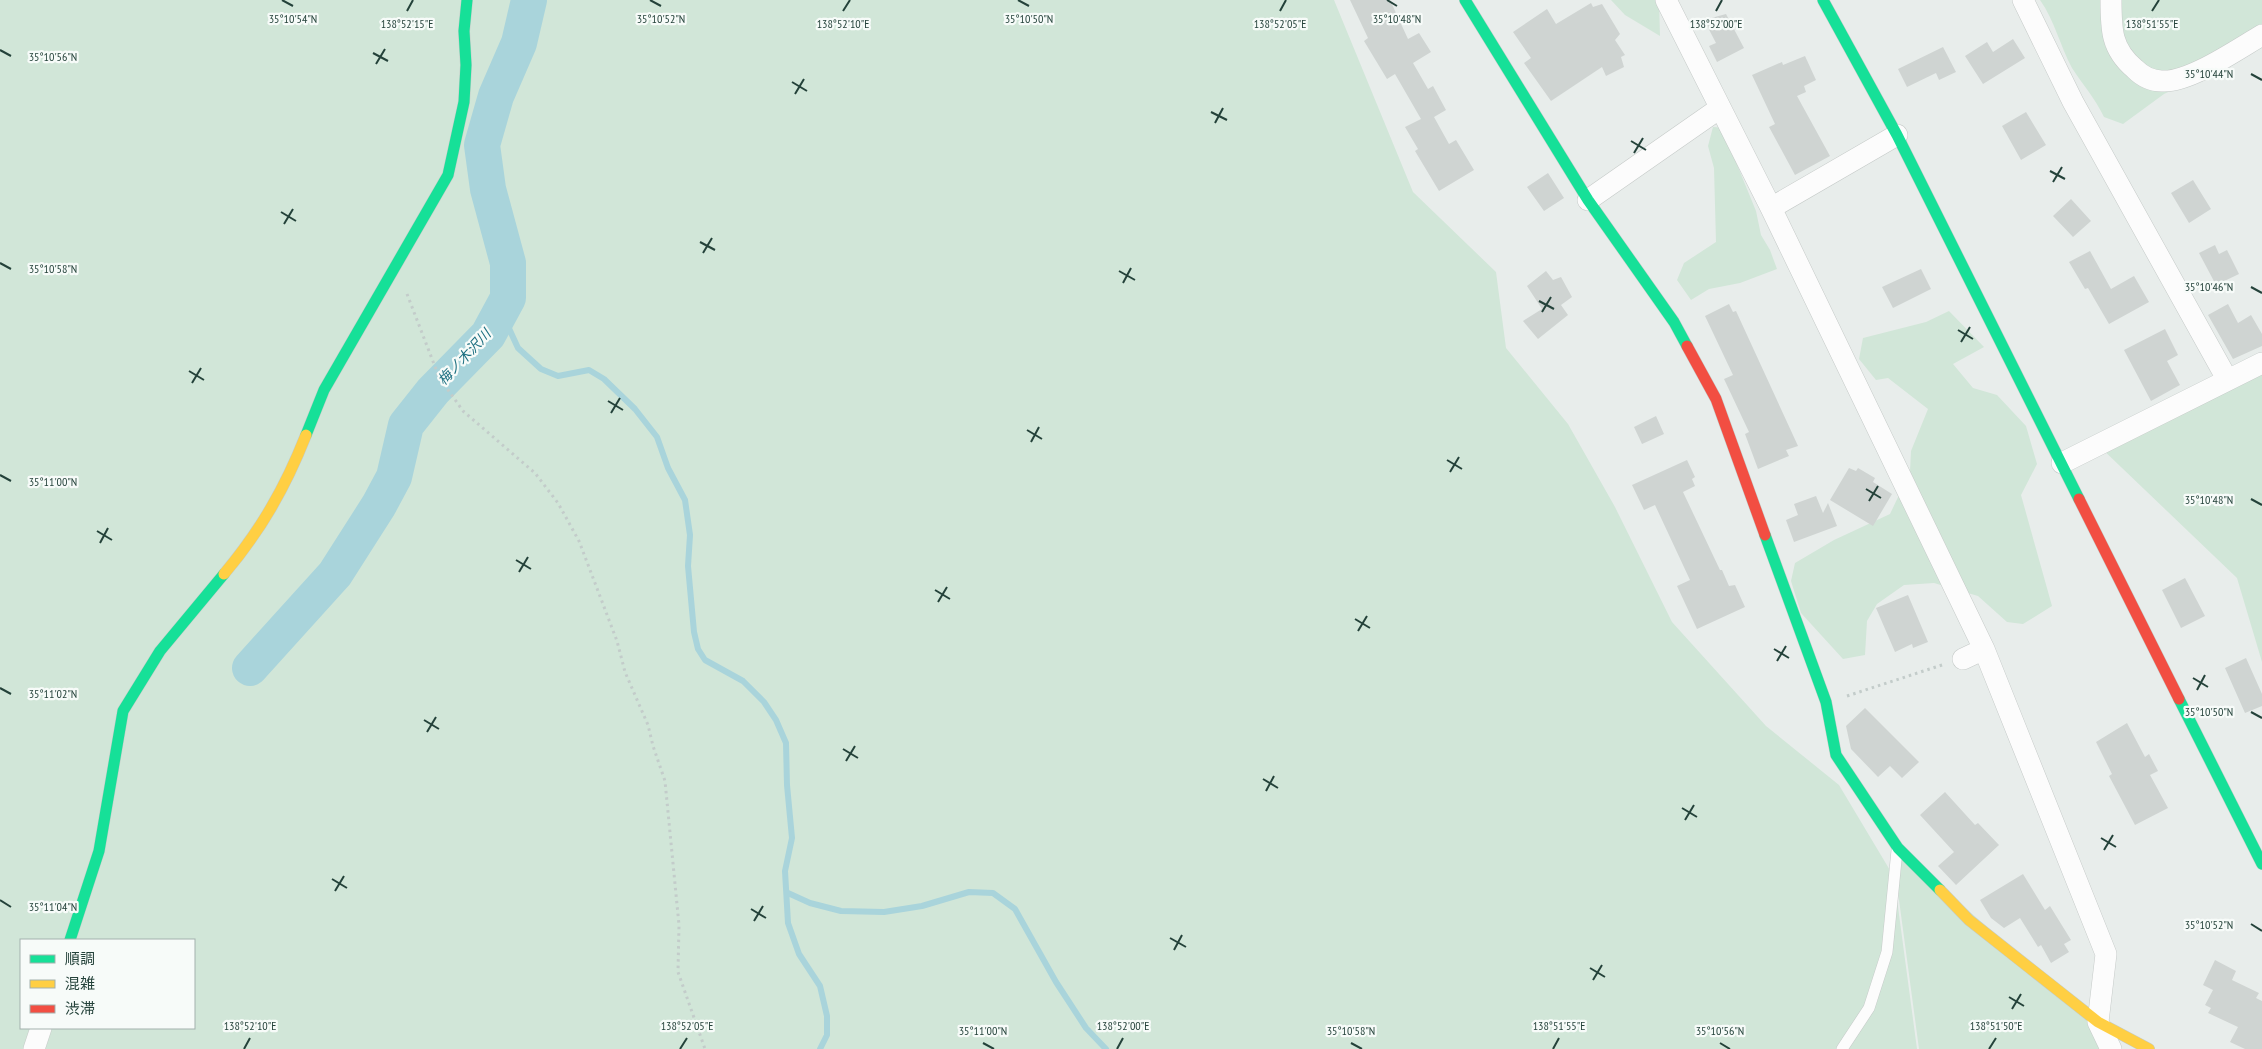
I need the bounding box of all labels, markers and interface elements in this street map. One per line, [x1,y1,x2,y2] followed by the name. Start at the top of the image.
[269,11,317,26] text: 35°10'54"N
[637,11,685,26] text: 35°10'52"N
[1005,11,1053,26] text: 35°10'50"N
[1373,11,1421,26] text: 35°10'48"N
[381,16,433,31] text: 138°52'15"E
[817,16,869,31] text: 138°52'10"E
[1254,16,1306,31] text: 138°52'05"E
[1690,16,1742,31] text: 138°52'00"E
[2126,16,2178,31] text: 138°51'55"E
[29,49,77,64] text: 35°10'56"N
[2185,66,2233,81] text: 35°10'44"N
[29,261,77,276] text: 35°10'58"N
[2185,279,2233,294] text: 35°10'46"N
[434,324,496,389] water label: 梅ノ木沢川
[29,474,77,489] text: 35°11'00"N
[2185,492,2233,507] text: 35°10'48"N
[29,686,77,701] text: 35°11'02"N
[2185,704,2233,719] text: 35°10'50"N
[29,899,77,914] text: 35°11'04"N
[2185,917,2233,932] text: 35°10'52"N
[20,939,195,1029] legend
[65,949,95,968] text: 順調
[65,974,95,993] text: 混雑
[65,999,95,1018] text: 渋滞
[224,1018,276,1033] text: 138°52'10"E
[661,1018,713,1033] text: 138°52'05"E
[1097,1018,1149,1033] text: 138°52'00"E
[1533,1018,1585,1033] text: 138°51'55"E
[1970,1018,2022,1033] text: 138°51'50"E
[959,1023,1007,1038] text: 35°11'00"N
[1327,1023,1375,1038] text: 35°10'58"N
[1696,1023,1744,1038] text: 35°10'56"N

